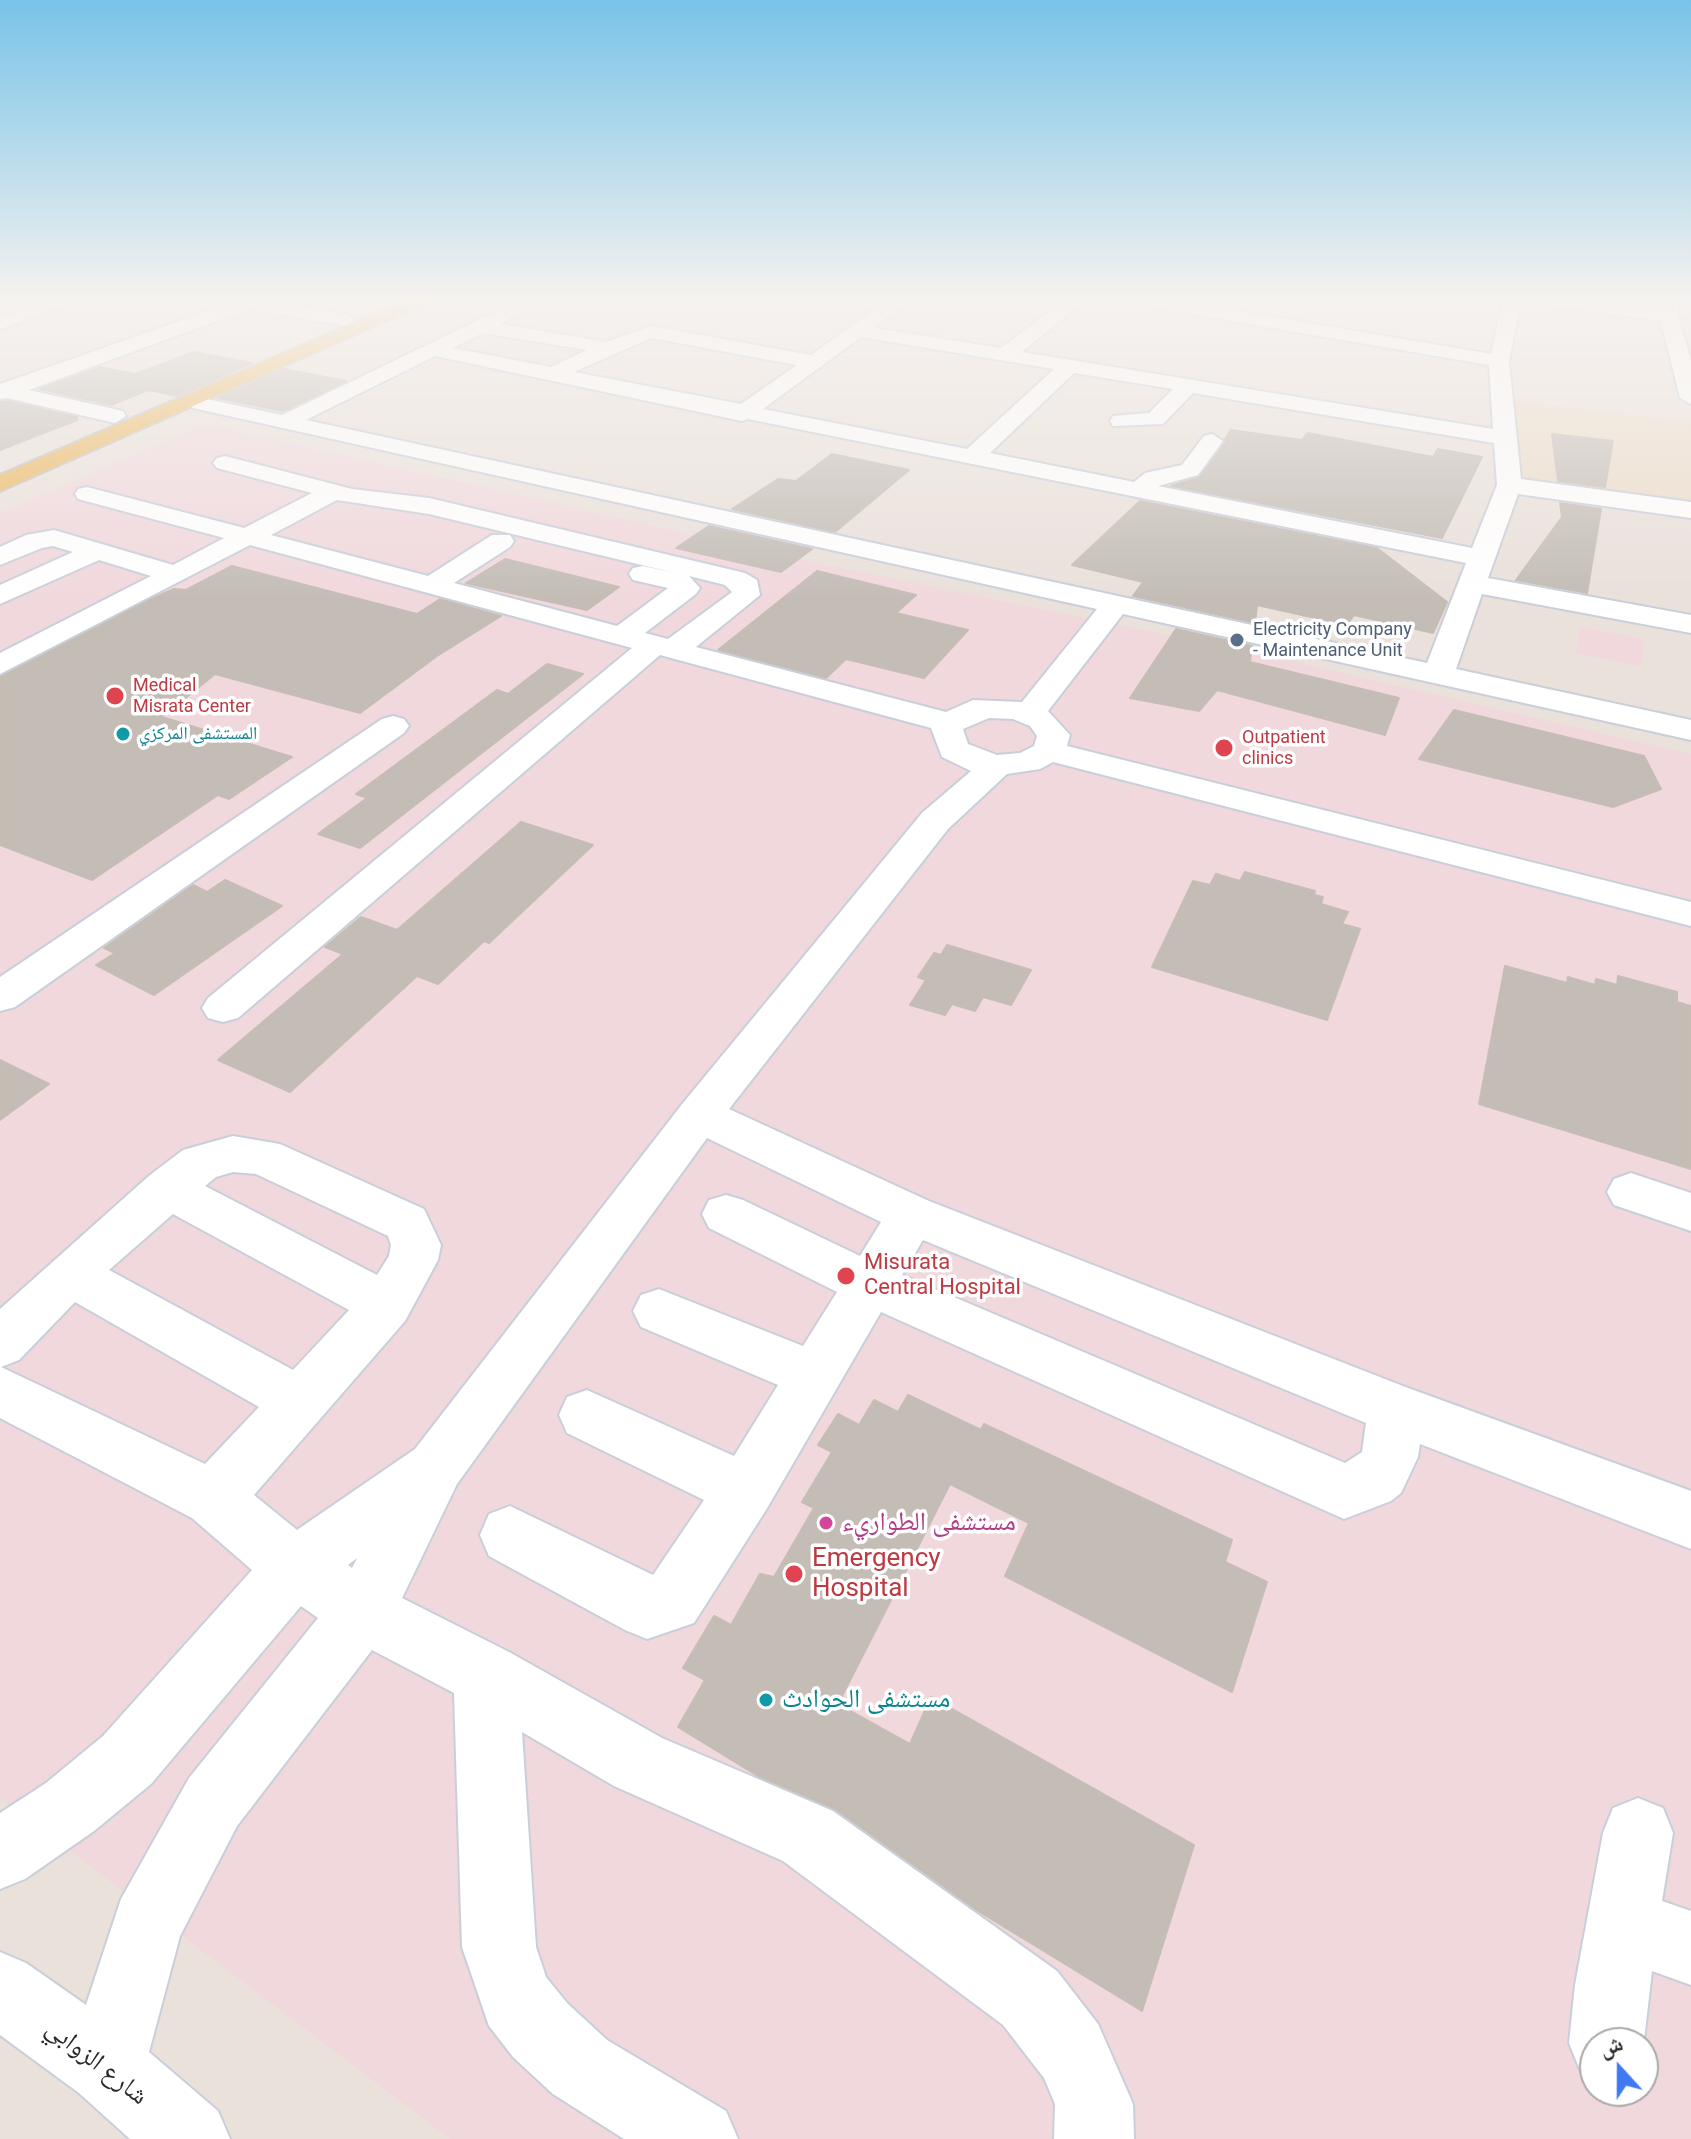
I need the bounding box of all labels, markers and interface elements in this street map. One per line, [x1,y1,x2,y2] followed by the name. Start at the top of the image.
[1253,619,1412,662] place label: Electricity Company - Maintenance Unit
[1228,631,1246,649] marker: Electricity Company - Maintenance Unit
[133,675,251,718] place label: Medical Misrata Center
[104,685,126,707] marker: Medical Misrata Center
[139,723,257,745] place label: المستشفى المركزي
[114,725,132,743] marker: المستشفى المركزي
[1242,727,1326,770] place label: Outpatient clinics
[1213,737,1235,759] marker: Outpatient clinics
[864,1250,1021,1302] place label: Misurata Central Hospital
[835,1265,857,1287] marker: Misurata Central Hospital
[842,1507,1016,1539] place label: مستشفى الطواريء
[817,1514,835,1532] marker: مستشفى الطواريء
[812,1543,941,1604] place label: Emergency Hospital
[783,1563,805,1585] marker: Emergency Hospital
[782,1684,950,1716] place label: مستشفى الحوادث
[757,1691,775,1709] marker: مستشفى الحوادث
[39,2013,153,2113] street label: شارع الزوابي
[1579,2027,1659,2107] north arrow
[1596,2030,1626,2062] text: ش

